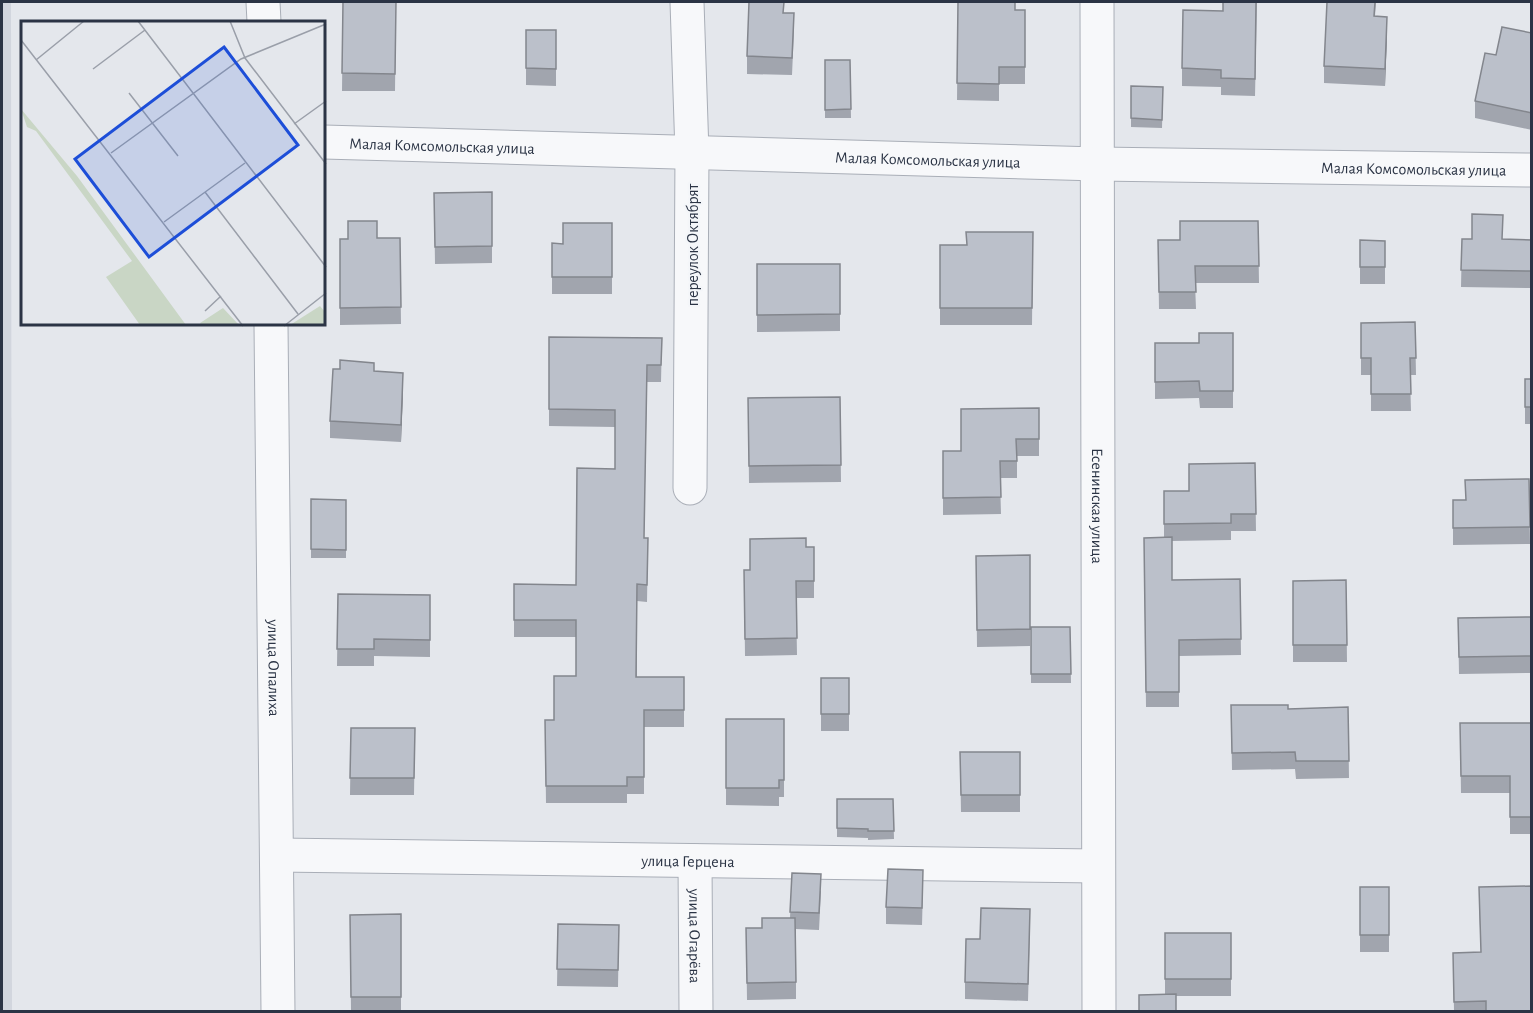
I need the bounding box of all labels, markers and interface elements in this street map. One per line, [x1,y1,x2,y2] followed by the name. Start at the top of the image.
[21,21,326,326] inset map
[349,136,535,157] street label: Малая Комсомольская улица
[835,150,1021,171] street label: Малая Комсомольская улица
[1321,160,1507,179] street label: Малая Комсомольская улица
[685,184,702,306] street label: переулок Октябрят
[1088,448,1105,564] street label: Есенинская улица
[264,618,282,717] street label: улица Опалиха
[640,853,735,870] street label: улица Герцена
[685,888,703,983] street label: улица Огарёва

